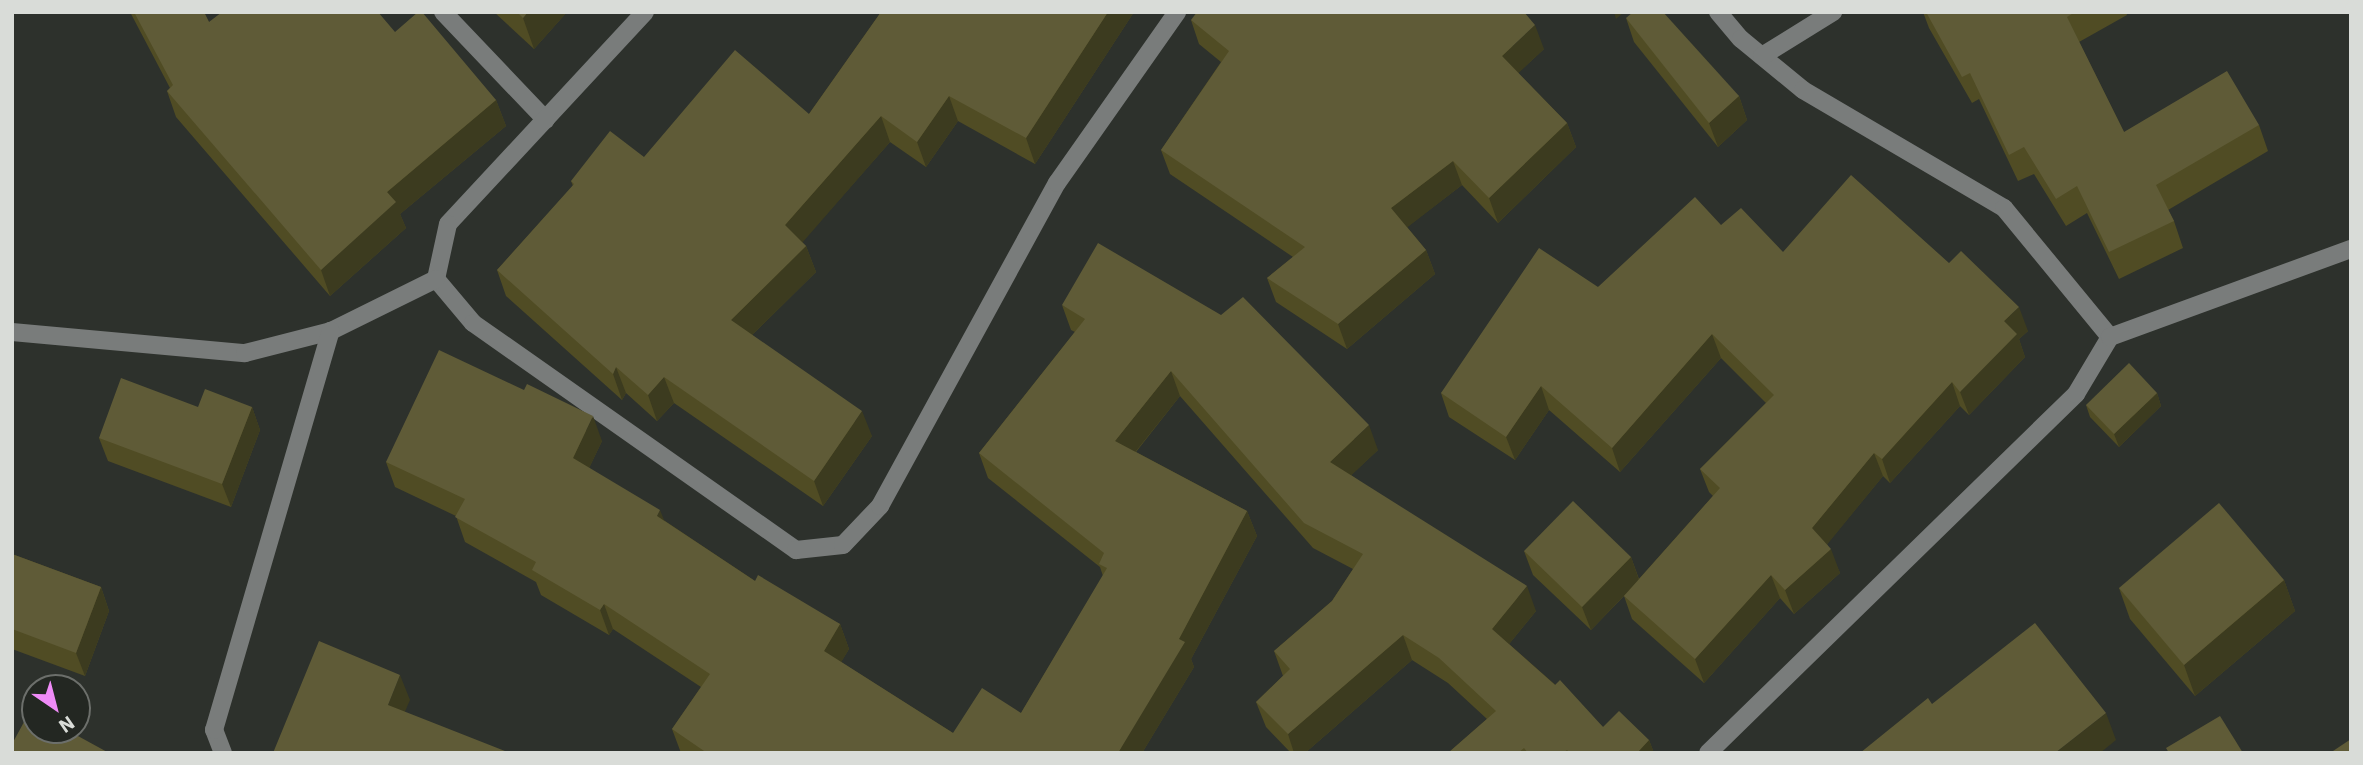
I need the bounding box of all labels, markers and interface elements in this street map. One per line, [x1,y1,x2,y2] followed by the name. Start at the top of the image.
[21,674,91,744] north arrow
[54,711,79,738] text: N

